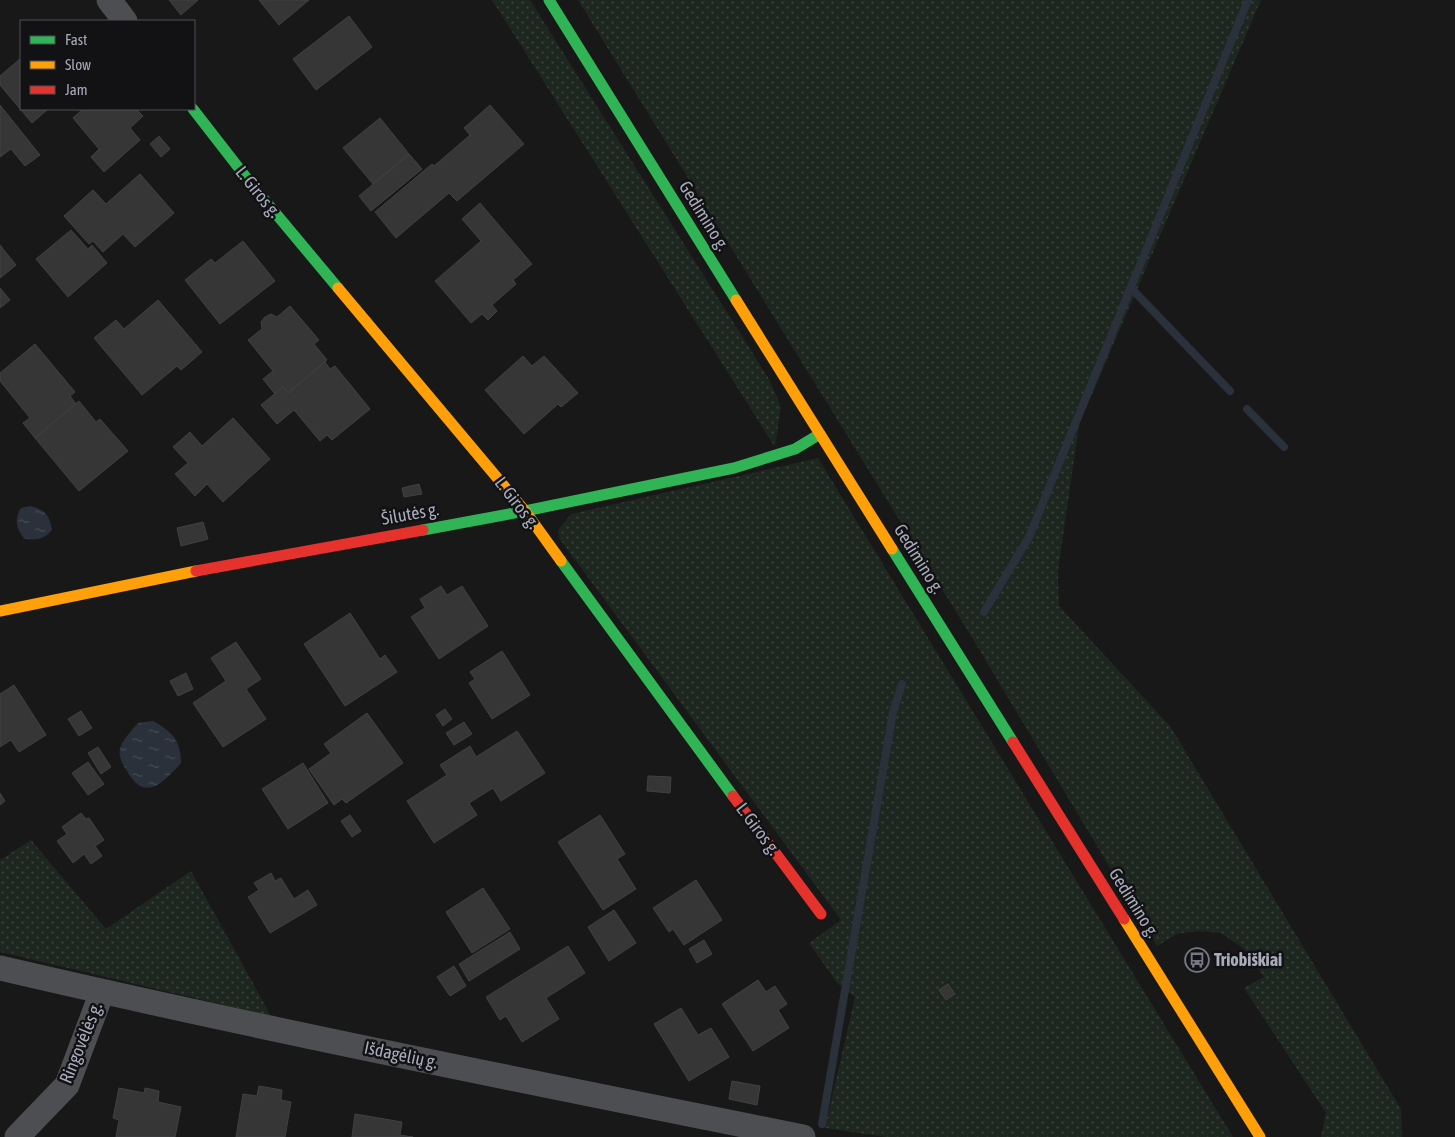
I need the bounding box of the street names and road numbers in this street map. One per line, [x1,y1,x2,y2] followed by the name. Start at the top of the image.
[231,162,285,222] street label: L. Giros g.
[675,177,734,254] street label: Gedimino g.
[491,473,544,533] street label: L. Giros g.
[379,498,440,529] street label: Šilutės g.
[890,520,949,597] street label: Gedimino g.
[732,798,785,859] street label: L. Giros g.
[1105,864,1164,941] street label: Gedimino g.
[55,999,106,1086] street label: Ringovėlės g.
[363,1037,440,1073] street label: Išdagėlių g.

